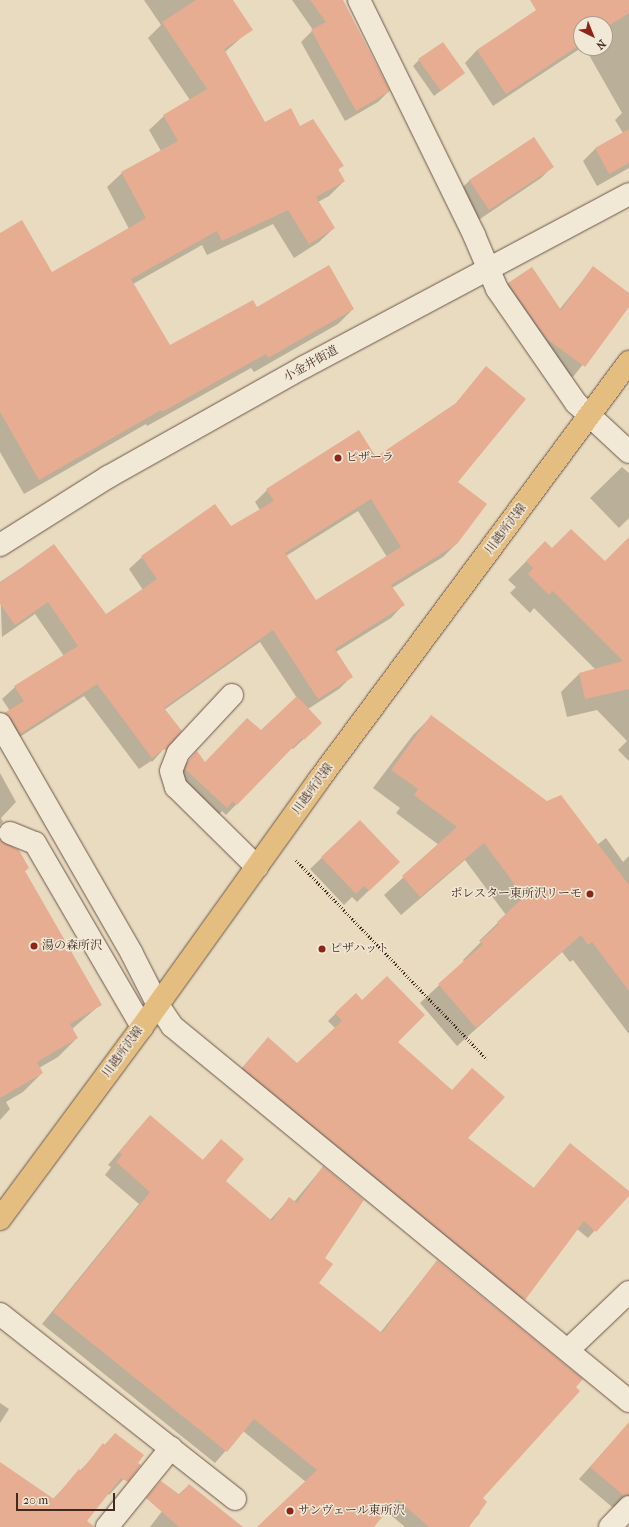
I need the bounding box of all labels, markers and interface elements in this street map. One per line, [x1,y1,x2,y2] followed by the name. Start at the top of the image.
[573,16,613,56] north arrow
[593,37,608,52] text: N
[281,343,341,385] street label: 小金井街道
[346,451,394,465] place label: ピザーラ
[333,453,343,463] marker: ピザーラ
[482,501,530,557] street label: 川越所沢線
[290,760,336,818] street label: 川越所沢線
[450,887,582,901] place label: ポレスター東所沢リーモ
[585,889,595,899] marker: ポレスター東所沢リーモ
[42,939,102,953] place label: 湯の森所沢
[29,941,39,951] marker: 湯の森所沢
[330,942,390,956] place label: ピザハット
[317,944,327,954] marker: ピザハット
[100,1023,146,1081] street label: 川越所沢線
[18,1485,117,1511] scale bar
[23,1493,48,1507] text: 20 m
[298,1504,406,1518] place label: サンヴェール東所沢
[285,1506,295,1516] marker: サンヴェール東所沢

